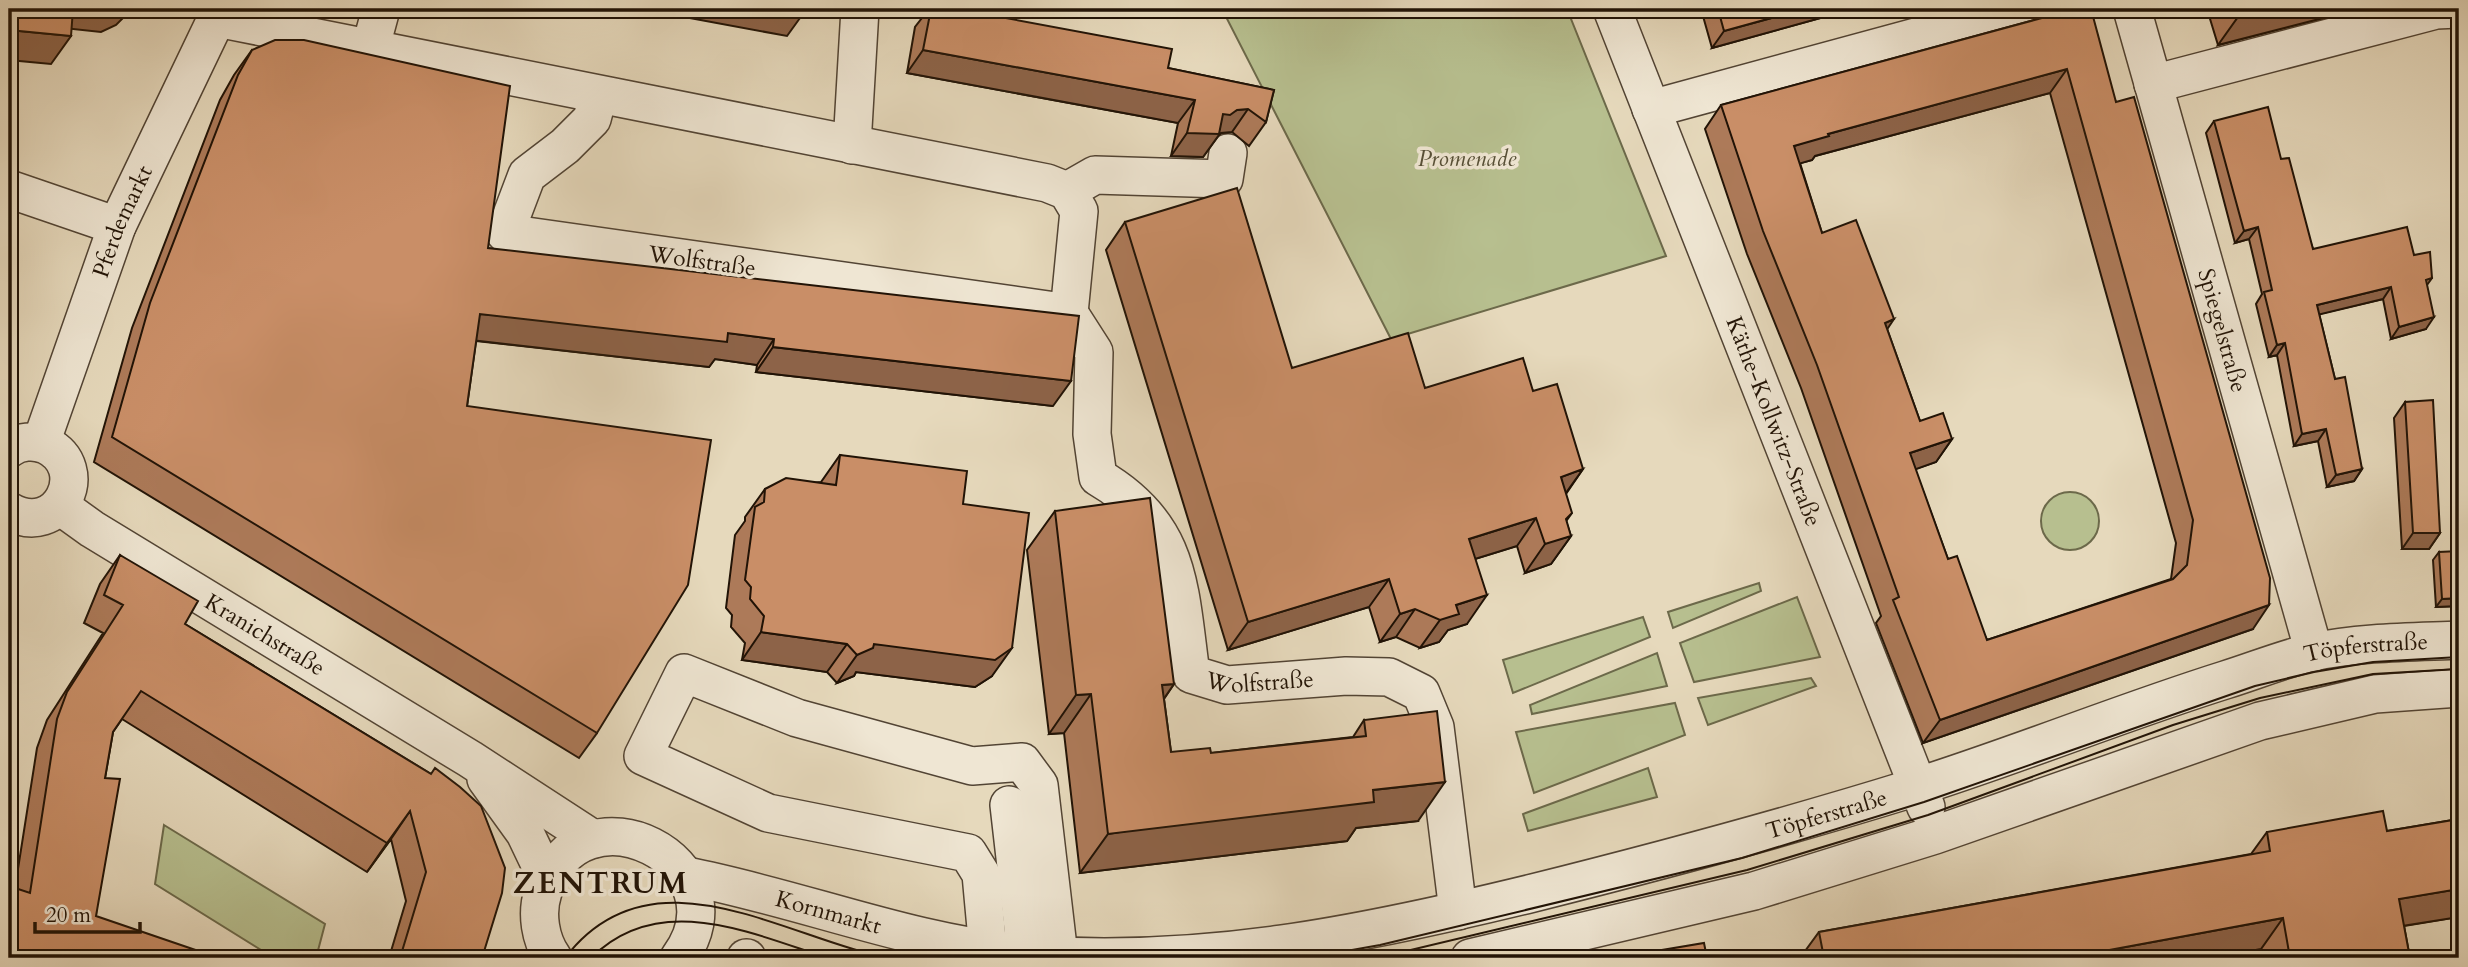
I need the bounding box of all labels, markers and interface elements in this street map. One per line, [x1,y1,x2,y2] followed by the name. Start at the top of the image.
[1418,143,1516,174] park label: Promenade
[85,160,159,282] street label: Pferdemarkt
[645,238,758,284] street label: Wolfstraße
[2191,265,2255,396] street label: Spiegelstraße
[1719,312,1830,531] street label: Käthe-Kollwitz-Straße
[199,586,331,683] street label: Kranichstraße
[2300,626,2428,669] street label: Töpferstraße
[1201,663,1315,701] street label: Wolfstraße
[1762,781,1891,846] street label: Töpferstraße
[513,863,689,904] district label: ZENTRUM
[772,882,885,941] street label: Kornmarkt
[35,890,140,934] scale bar
[46,901,91,930] text: 20 m

